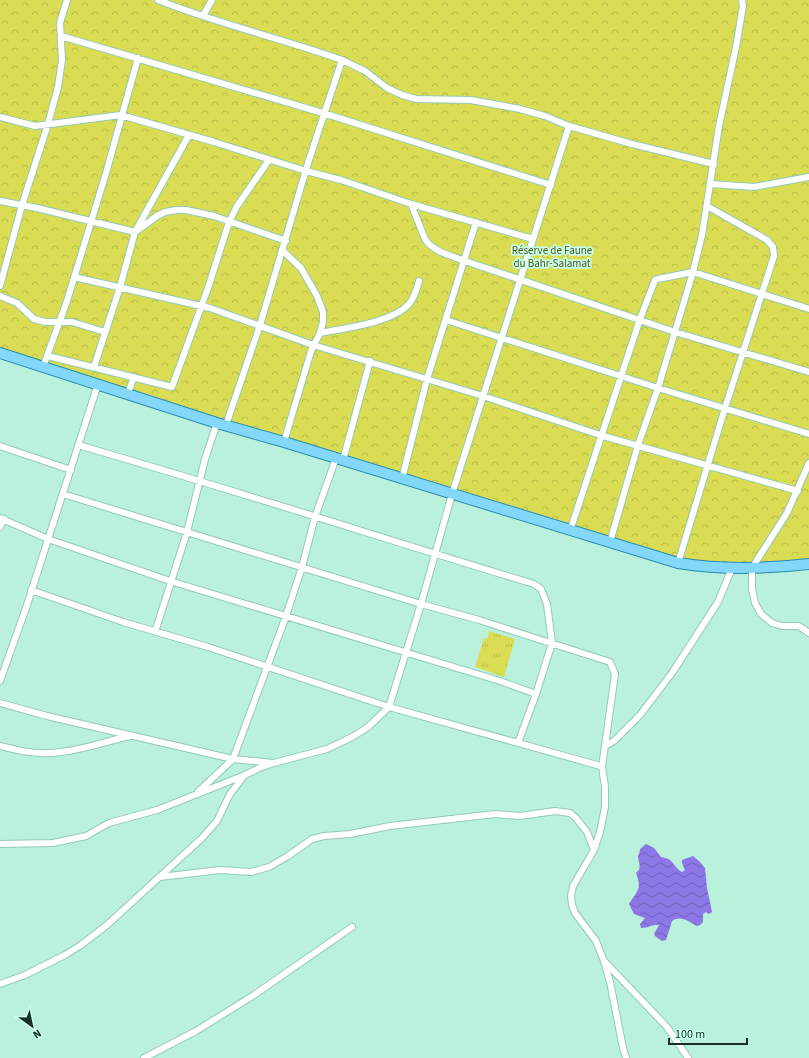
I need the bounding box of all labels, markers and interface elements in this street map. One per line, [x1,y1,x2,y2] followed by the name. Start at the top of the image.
[512,243,593,271] park label: Réserve de Faune du Bahr-Salamat
[12,1006,52,1046] north arrow
[669,1020,747,1046] scale bar
[30,1026,44,1042] text: N
[675,1026,705,1043] text: 100 m

